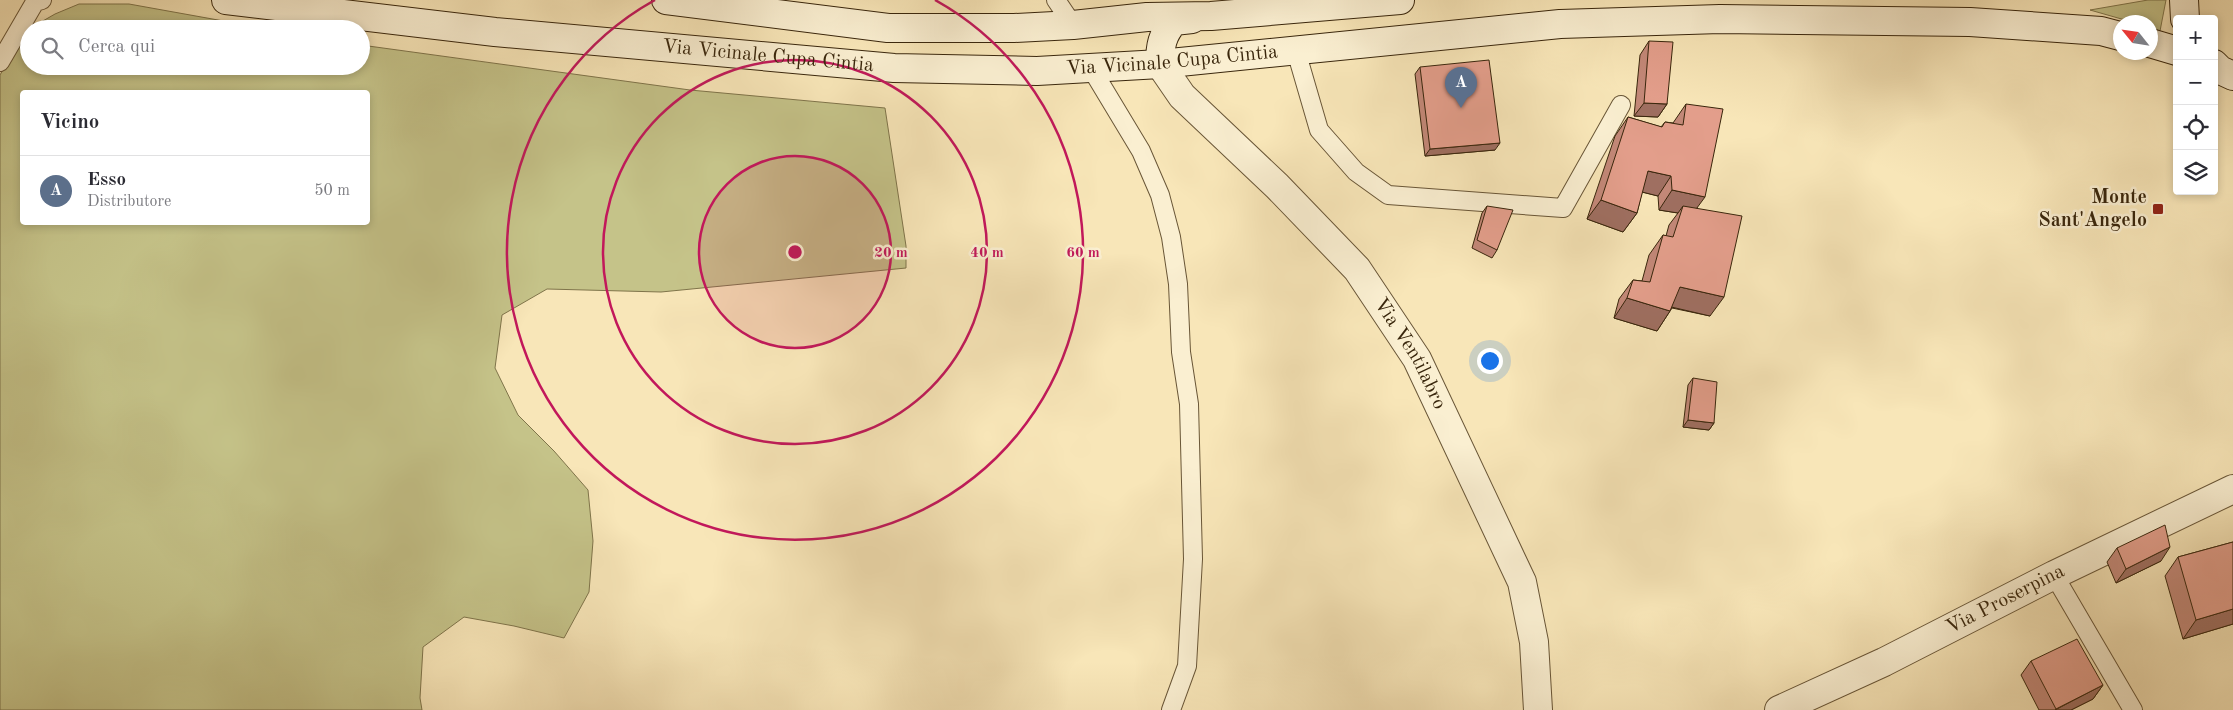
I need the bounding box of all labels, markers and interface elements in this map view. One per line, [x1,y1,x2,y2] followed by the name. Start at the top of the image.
[2113,15,2158,60] north arrow
[2173,15,2218,195] map controls
[2173,15,2218,60] button: +
[20,20,370,75] search box
[38,34,66,62] icon: search
[661,37,875,76] street label: Via Vicinale Cupa Cintia
[78,38,155,57] text: Cerca qui
[1066,42,1279,79] street label: Via Vicinale Cupa Cintia
[2173,60,2218,105] button: −
[1445,67,1477,108] pin: A
[2173,105,2218,150] button: locate
[40,112,99,133] text: Vicino
[2173,150,2218,195] button: layers
[87,171,126,190] text: Esso
[50,183,62,199] text: A
[314,183,350,199] text: 50 m
[2038,188,2147,231] place label: Monte Sant'Angelo
[87,194,171,210] text: Distributore
[2151,202,2165,216] marker: Monte Sant'Angelo
[786,243,804,261] centre of rings
[874,246,908,261] text: 20 m
[970,246,1004,261] text: 40 m
[1066,246,1100,261] text: 60 m
[1369,295,1449,412] street label: Via Ventilabro
[1477,348,1503,374] your location
[1943,561,2068,638] street label: Via Proserpina

